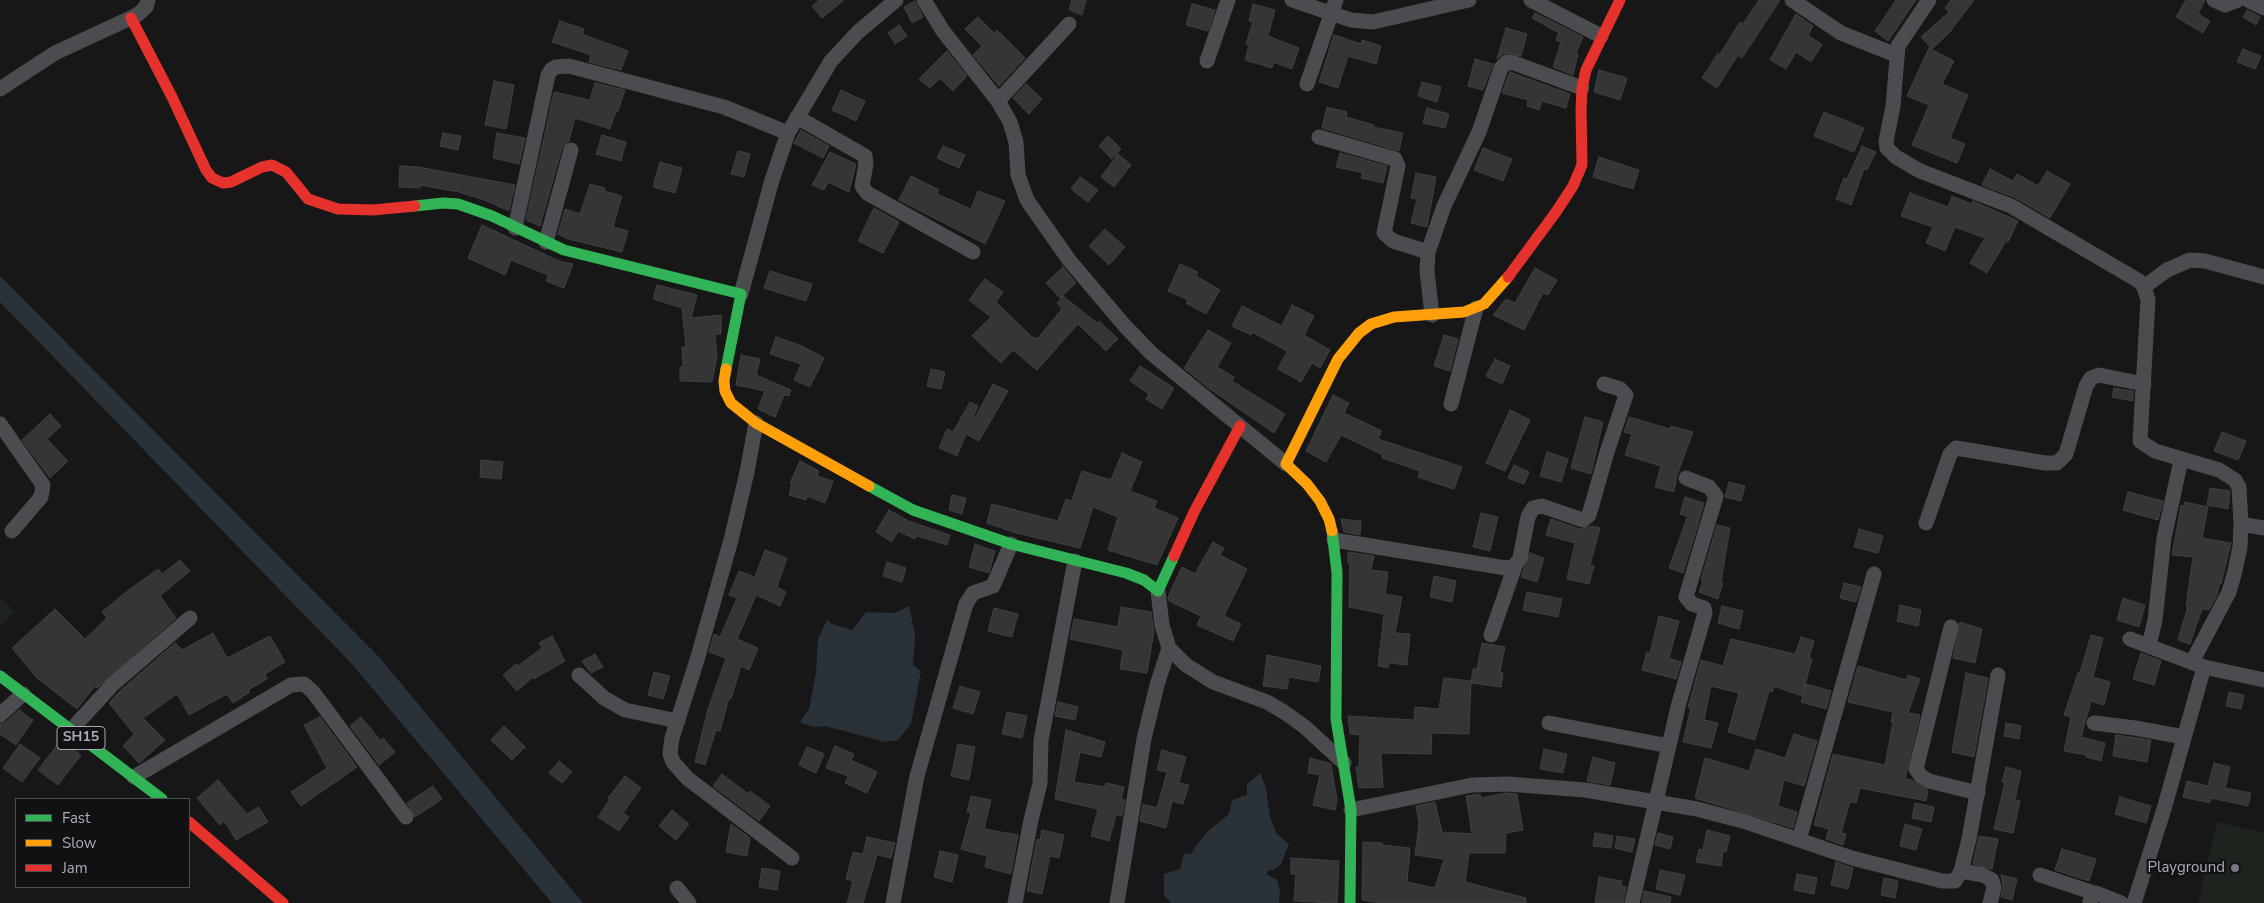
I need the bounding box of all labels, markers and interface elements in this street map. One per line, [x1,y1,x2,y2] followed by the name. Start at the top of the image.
[57,726,105,750] road number: SH15
[15,798,190,888] legend
[62,808,90,828] text: Fast
[62,833,96,853] text: Slow
[62,858,88,878] text: Jam
[2148,859,2225,877] place label: Playground
[2229,862,2241,874] marker: Playground

